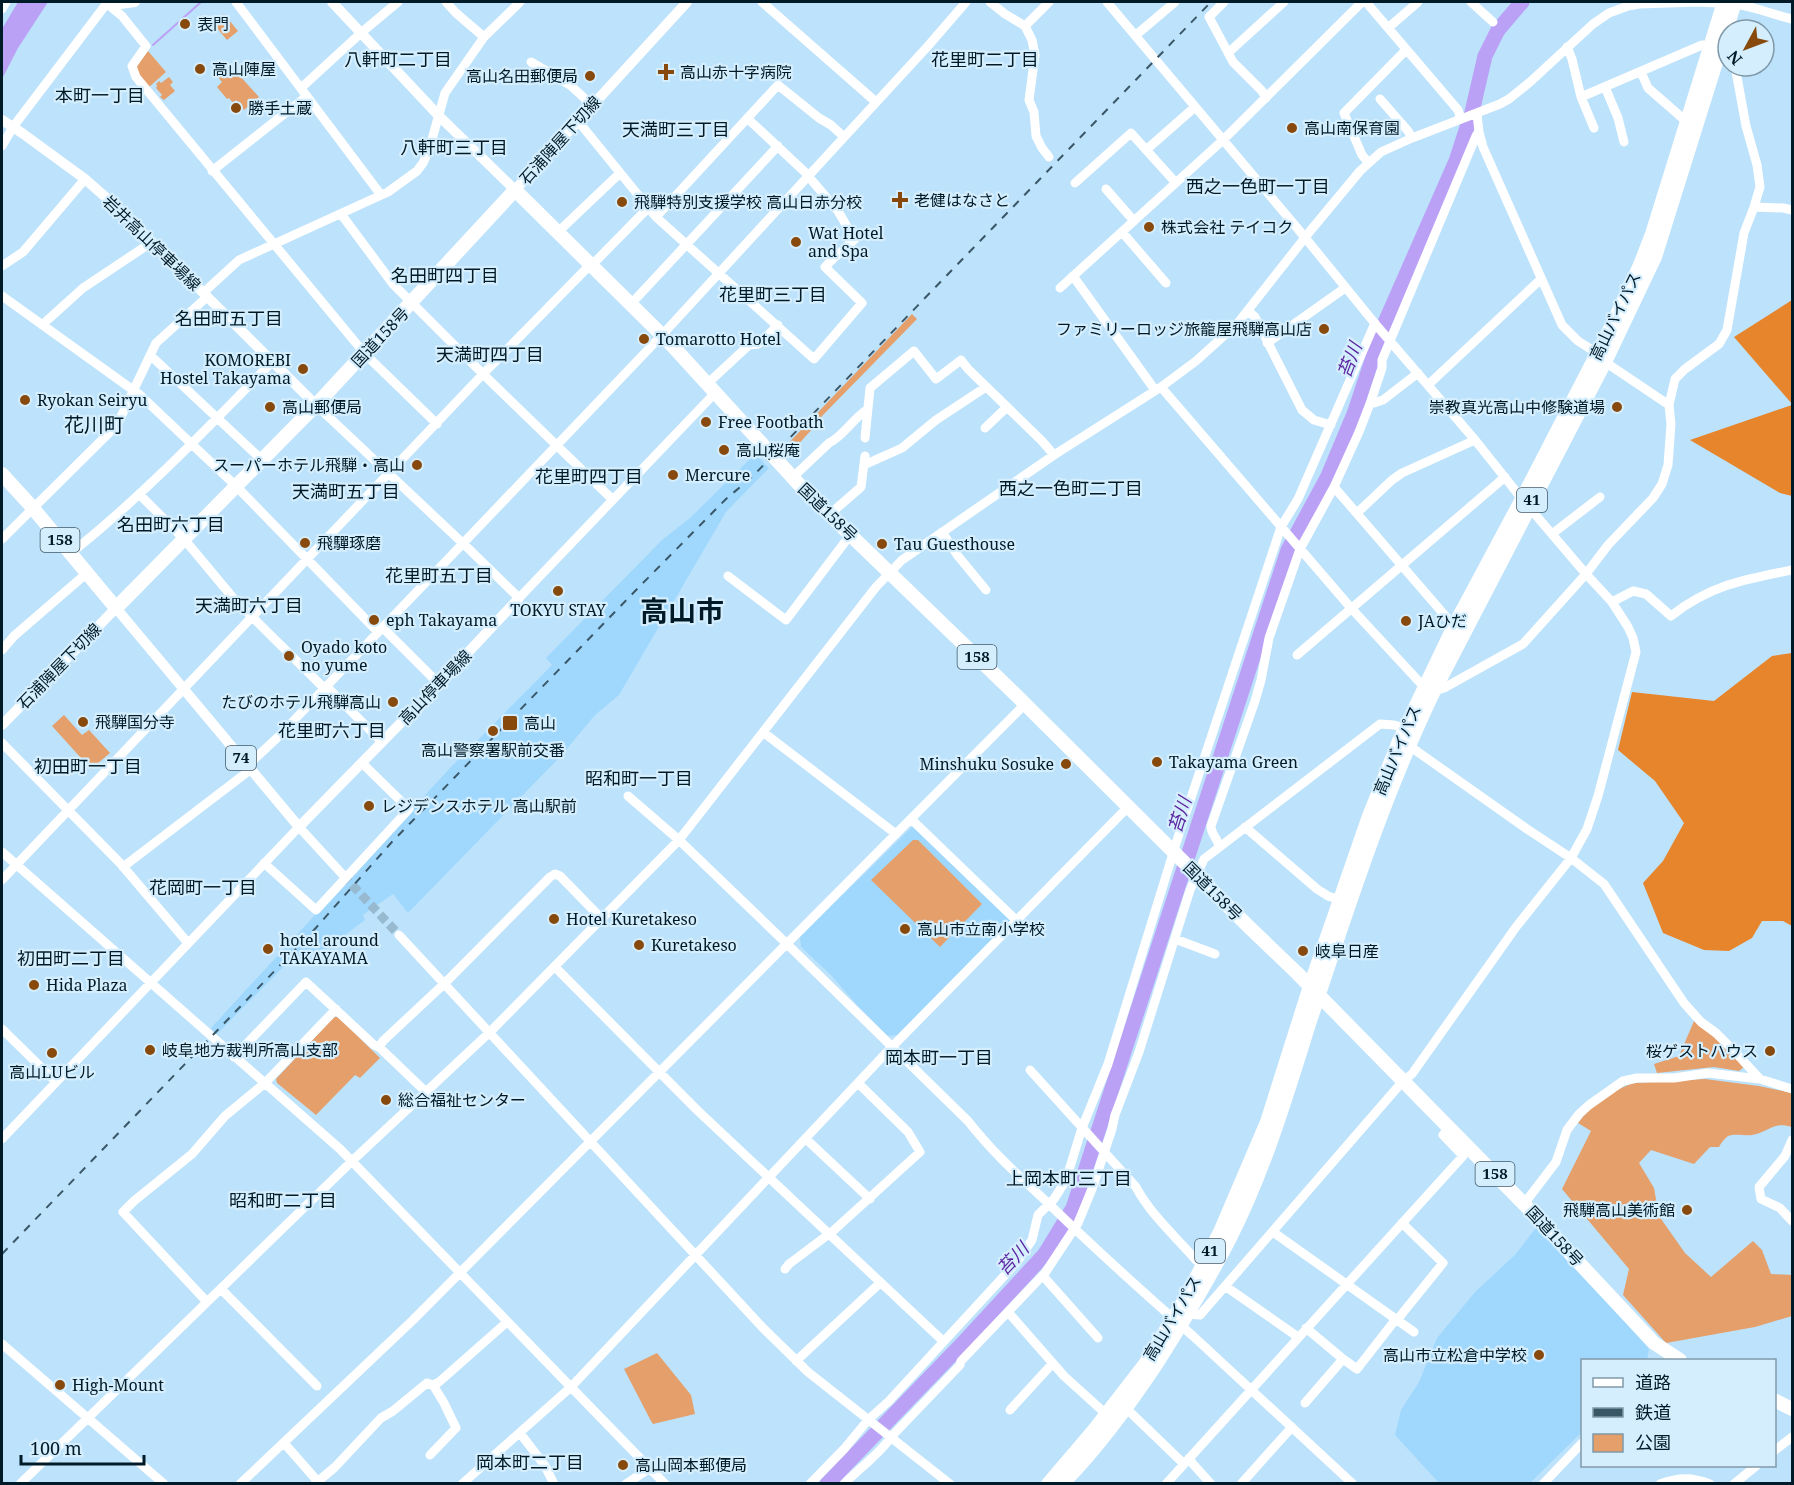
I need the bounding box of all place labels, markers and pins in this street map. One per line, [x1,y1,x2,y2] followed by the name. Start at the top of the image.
[197,13,229,35] place label: 表門
[178,17,192,31] marker: 表門
[212,58,276,80] place label: 高山陣屋
[680,61,792,83] place label: 高山赤十字病院
[193,62,207,76] marker: 高山陣屋
[657,63,675,81] marker: 高山赤十字病院
[466,65,578,87] place label: 高山名田郵便局
[583,69,597,83] marker: 高山名田郵便局
[248,97,312,119] place label: 勝手土蔵
[229,101,243,115] marker: 勝手土蔵
[1304,117,1400,139] place label: 高山南保育園
[1285,121,1299,135] marker: 高山南保育園
[914,189,1010,211] place label: 老健はなさと
[634,191,862,213] place label: 飛騨特別支援学校 高山日赤分校
[891,191,909,209] marker: 老健はなさと
[615,195,629,209] marker: 飛騨特別支援学校 高山日赤分校
[1161,216,1293,238] place label: 株式会社 テイコク
[1142,220,1156,234] marker: 株式会社 テイコク
[808,222,884,262] place label: Wat Hotel and Spa
[789,235,803,249] marker: Wat Hotel and Spa
[1056,318,1312,340] place label: ファミリーロッジ旅籠屋飛騨高山店
[1317,322,1331,336] marker: ファミリーロッジ旅籠屋飛騨高山店
[656,328,781,350] place label: Tomarotto Hotel
[637,332,651,346] marker: Tomarotto Hotel
[160,349,291,389] place label: KOMOREBI Hostel Takayama
[296,362,310,376] marker: KOMOREBI Hostel Takayama
[37,389,147,411] place label: Ryokan Seiryu
[18,393,32,407] marker: Ryokan Seiryu
[282,396,362,418] place label: 高山郵便局
[1429,396,1605,418] place label: 崇教真光高山中修験道場
[263,400,277,414] marker: 高山郵便局
[1610,400,1624,414] marker: 崇教真光高山中修験道場
[718,411,824,433] place label: Free Footbath
[699,415,713,429] marker: Free Footbath
[736,439,800,461] place label: 高山桜庵
[717,443,731,457] marker: 高山桜庵
[213,454,405,476] place label: スーパーホテル飛騨・高山
[410,458,424,472] marker: スーパーホテル飛騨・高山
[685,464,750,486] place label: Mercure
[666,468,680,482] marker: Mercure
[317,532,381,554] place label: 飛驒琢磨
[894,533,1015,555] place label: Tau Guesthouse
[298,536,312,550] marker: 飛驒琢磨
[875,537,889,551] marker: Tau Guesthouse
[551,584,565,598] marker: TOKYU STAY
[510,599,607,621] place label: TOKYU STAY
[386,609,497,631] place label: eph Takayama
[1417,610,1467,632] place label: JAひだ
[367,613,381,627] marker: eph Takayama
[1399,614,1413,628] marker: JAひだ
[301,636,387,676] place label: Oyado koto no yume
[282,649,296,663] marker: Oyado koto no yume
[221,691,381,713] place label: たびのホテル飛騨高山
[386,695,400,709] marker: たびのホテル飛騨高山
[95,711,175,733] place label: 飛騨国分寺
[524,712,556,734] place label: 高山
[501,714,519,732] marker: 高山
[76,715,90,729] marker: 飛騨国分寺
[486,724,500,738] marker: 高山警察署駅前交番
[421,739,565,761] place label: 高山警察署駅前交番
[1169,751,1298,773] place label: Takayama Green
[919,753,1054,775] place label: Minshuku Sosuke
[1150,755,1164,769] marker: Takayama Green
[1059,757,1073,771] marker: Minshuku Sosuke
[381,795,577,817] place label: レジデンスホテル 高山駅前
[362,799,376,813] marker: レジデンスホテル 高山駅前
[566,908,697,930] place label: Hotel Kuretakeso
[547,912,561,926] marker: Hotel Kuretakeso
[917,918,1045,940] place label: 高山市立南小学校
[898,922,912,936] marker: 高山市立南小学校
[280,929,379,969] place label: hotel around TAKAYAMA
[651,934,737,956] place label: Kuretakeso
[632,938,646,952] marker: Kuretakeso
[1315,940,1379,962] place label: 岐阜日産
[261,942,275,956] marker: hotel around TAKAYAMA
[1296,944,1310,958] marker: 岐阜日産
[46,974,128,996] place label: Hida Plaza
[27,978,41,992] marker: Hida Plaza
[162,1039,338,1061] place label: 岐阜地方裁判所高山支部
[1646,1040,1758,1062] place label: 桜ゲストハウス
[143,1043,157,1057] marker: 岐阜地方裁判所高山支部
[1763,1044,1777,1058] marker: 桜ゲストハウス
[45,1046,59,1060] marker: 高山LUビル
[9,1061,95,1083] place label: 高山LUビル
[398,1089,526,1111] place label: 総合福祉センター
[379,1093,393,1107] marker: 総合福祉センター
[1563,1199,1675,1221] place label: 飛騨高山美術館
[1680,1203,1694,1217] marker: 飛騨高山美術館
[1383,1344,1527,1366] place label: 高山市立松倉中学校
[1532,1348,1546,1362] marker: 高山市立松倉中学校
[72,1374,164,1396] place label: High-Mount
[53,1378,67,1392] marker: High-Mount
[635,1454,747,1476] place label: 高山岡本郵便局
[616,1458,630,1472] marker: 高山岡本郵便局

